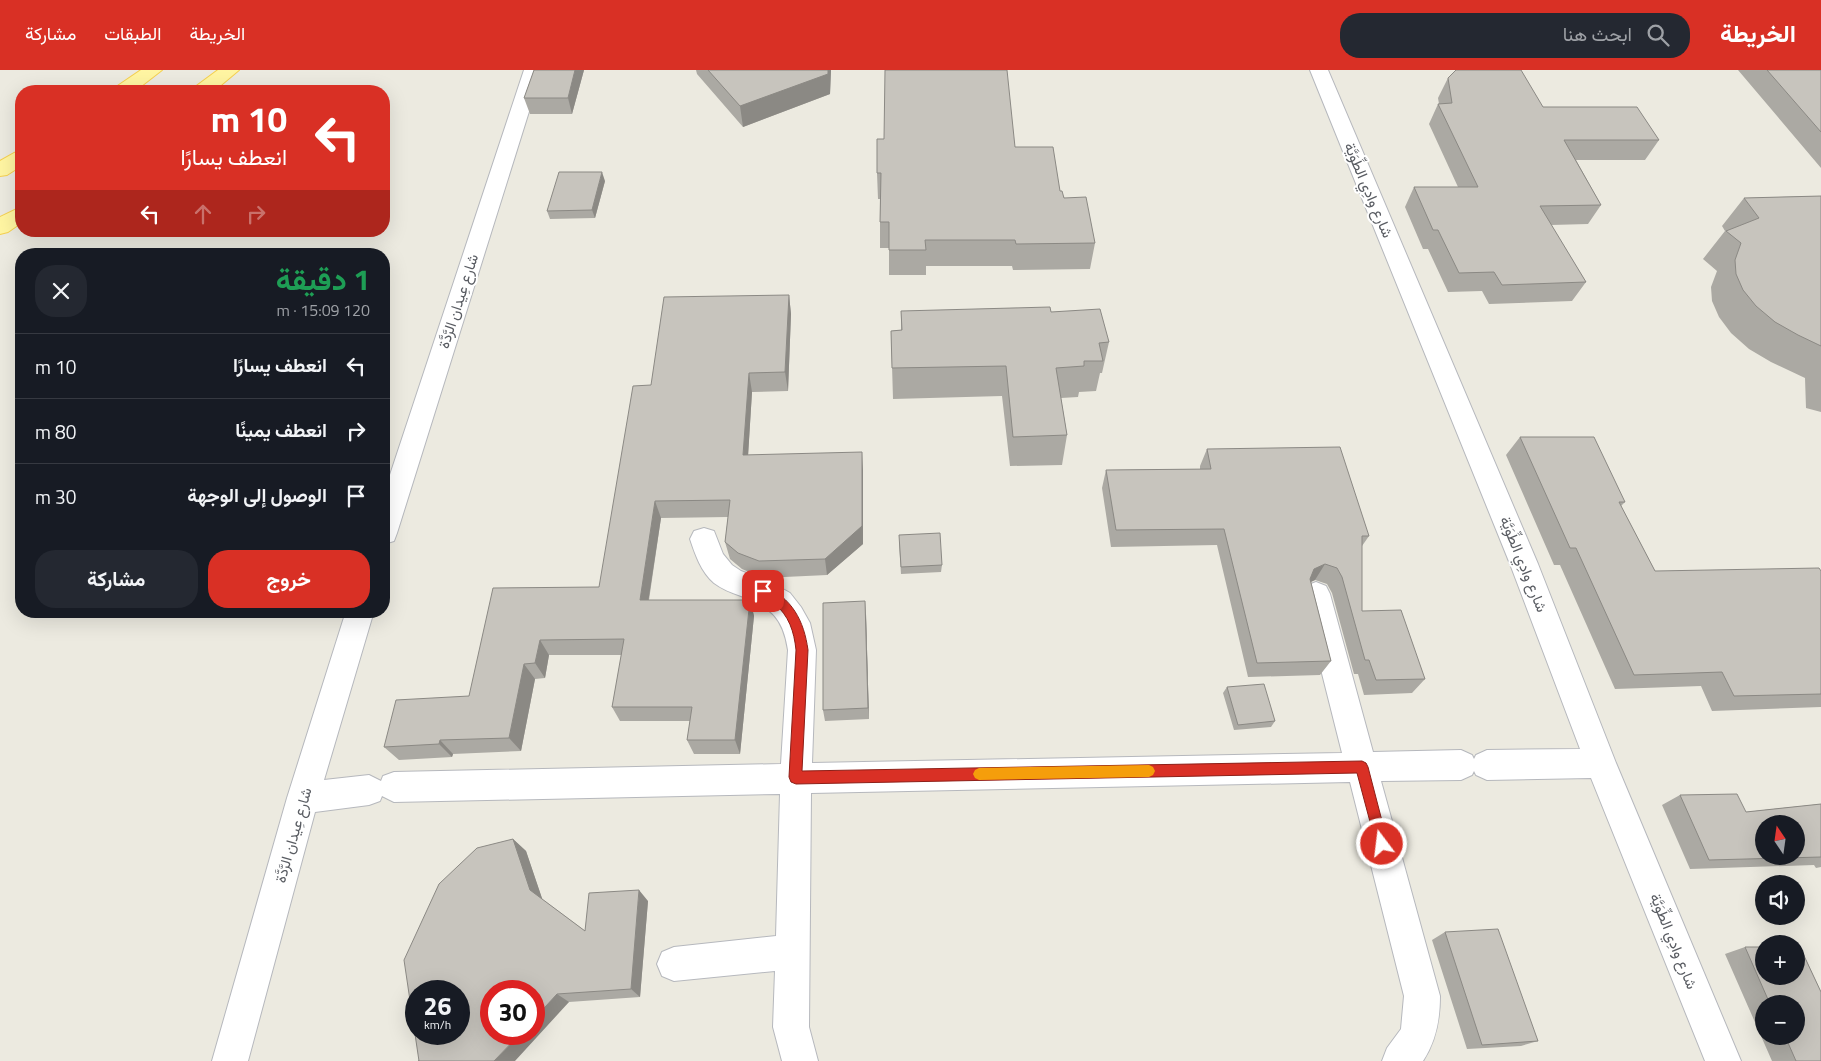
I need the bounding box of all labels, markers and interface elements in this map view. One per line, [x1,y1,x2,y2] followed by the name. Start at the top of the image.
[1340,13,1690,58] search box
[1720,15,1796,51] text: الخريطة
[1563,19,1632,48] text: ابحث هنا
[25,20,76,47] text: مشاركة
[104,20,161,47] text: الطبقات
[189,20,245,47] text: الخريطة
[1644,21,1672,49] icon: search
[211,92,287,146] text: 10 m
[305,105,370,170] icon: left
[1337,139,1400,242] street label: شارع وادِي الطِّوَيَّة
[181,140,287,174] text: انعطف يسارًا
[136,200,164,228] icon: left
[189,200,217,228] icon: ahead
[242,200,270,228] icon: right
[432,251,484,351] street label: شارع عِيدان الرَّدَّة
[276,256,370,302] text: 1 دقيقة
[35,265,87,317] button: close
[276,298,370,322] text: 120 m · 15:09
[233,350,327,379] text: انعطف يسارًا
[35,352,76,381] text: 10 m
[342,352,370,380] icon: left
[235,415,327,444] text: انعطف يمينًا
[35,417,76,446] text: 80 m
[342,417,370,445] icon: right
[187,480,327,509] text: الوصول إلى الوجهة
[35,482,76,511] text: 30 m
[342,482,370,510] icon: arrive
[1492,513,1554,616] street label: شارع وادِي الطِّوَيَّة
[35,550,198,608] button: مشاركة
[208,550,370,608] button: خروج
[742,570,784,612] pin
[749,577,777,605] icon: arrive
[268,784,318,885] street label: شارع عِيدان الرَّدَّة
[1755,815,1805,865] north arrow
[1755,815,1805,1045] map controls
[1355,817,1407,869] position arrow
[1755,875,1805,925] button: sound
[1642,890,1704,993] street label: شارع وادِي الطِّوَيَّة
[1755,935,1805,985] button: +
[480,980,545,1045] speed limit sign: 30
[423,987,452,1025] text: 26
[1755,995,1805,1045] button: −
[424,1015,451,1034] text: km/h

